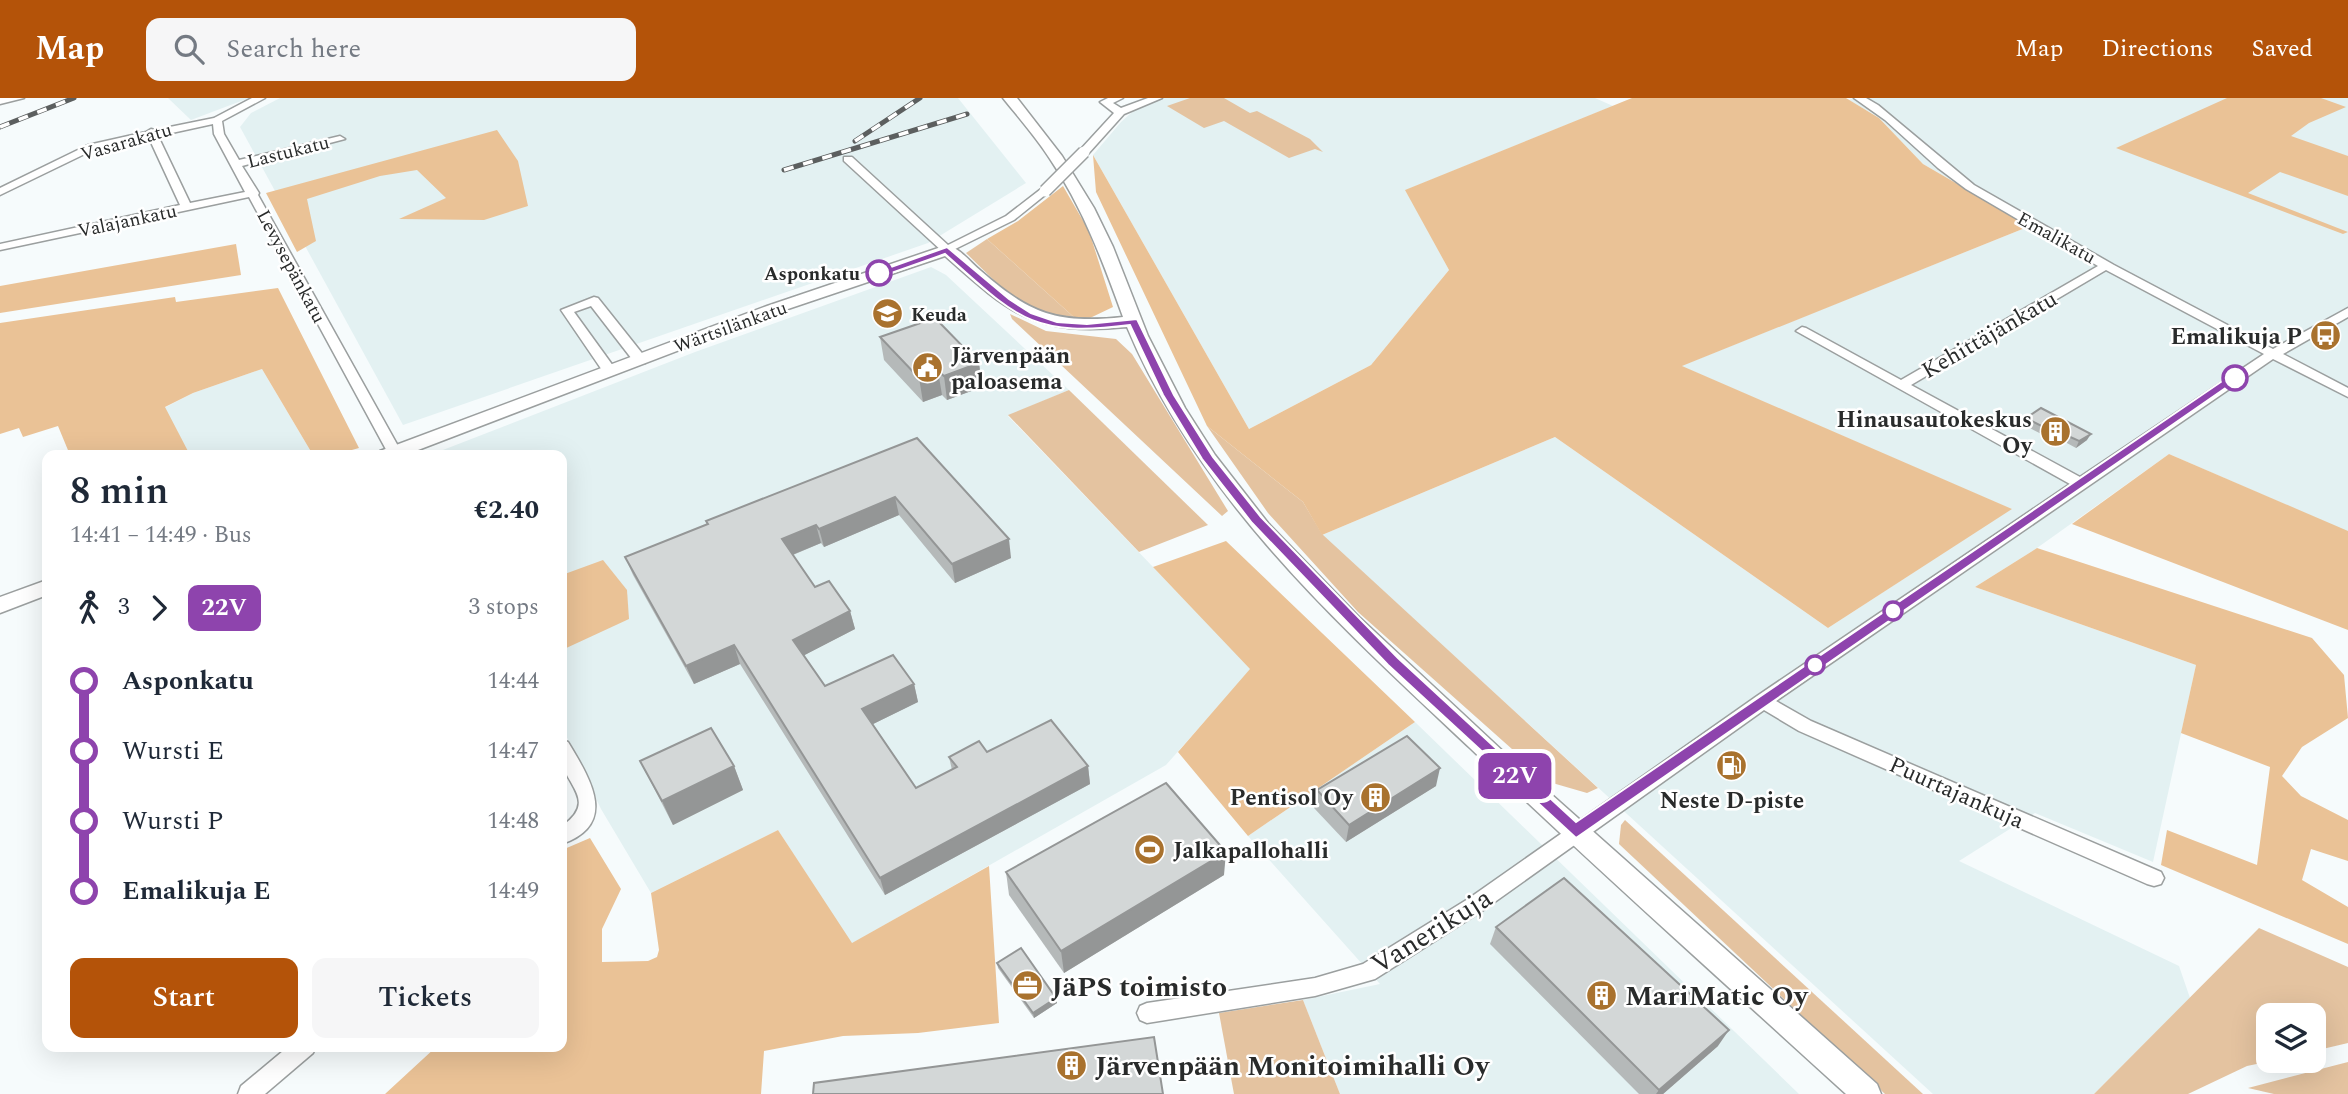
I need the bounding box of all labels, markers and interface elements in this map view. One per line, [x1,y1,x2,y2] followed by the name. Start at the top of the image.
[146,18,636,81] search box
[35,24,104,74] text: Map
[226,29,361,69] text: Search here
[170,30,208,68] icon: search
[2015,31,2063,67] text: Map
[2101,31,2213,67] text: Directions
[2251,31,2313,67] text: Saved
[77,115,176,169] street label: Vasarakatu
[244,128,333,177] street label: Lastukatu
[75,197,180,246] street label: Valajankatu
[249,205,333,329] street label: Levysepänkatu
[2011,205,2101,272] street label: Emalikatu
[764,260,860,289] place label: Asponkatu
[866,260,892,286] marker: Asponkatu
[1915,282,2064,388] street label: Kehittäjänkatu
[670,293,792,361] street label: Wärtsilänkatu
[871,297,905,331] school or university icon: Keuda
[911,301,967,330] place label: Keuda
[2308,319,2342,353] bus stop icon: Emalikuja P
[2170,320,2302,355] place label: Emalikuja P
[951,339,1070,400] place label: Järvenpään paloasema
[911,351,945,385] public building icon: Järvenpään paloasema
[2222,365,2248,391] unlabelled marker
[1836,403,2033,464] place label: Hinausautokeskus Oy
[2038,415,2072,449] building icon: Hinausautokeskus Oy
[70,463,169,521] text: 8 min
[474,490,539,530] text: €2.40
[70,518,252,553] text: 14:41 – 14:49 · Bus
[70,589,108,627] icon: walk
[140,589,178,627] icon: forward
[118,590,130,625] text: 3
[202,590,247,626] text: 22V
[469,590,539,625] text: 3 stops
[1883,601,1903,621] unlabelled marker
[1805,655,1825,675] unlabelled marker
[122,661,253,701] text: Asponkatu
[487,664,539,699] text: 14:44
[122,731,224,771] text: Wursti E
[487,734,539,769] text: 14:47
[1883,748,2030,839] street label: Puurtajankuja
[1715,749,1749,783] fuel station icon: Neste D-piste
[1475,753,1555,799] line badge: 22V
[1492,758,1538,794] text: 22V
[1359,780,1393,814] building icon: Pentisol Oy
[1230,781,1354,816] place label: Pentisol Oy
[1660,784,1804,819] place label: Neste D-piste
[122,801,224,841] text: Wursti P
[487,804,539,839] text: 14:48
[1133,833,1167,867] sports icon: Jalkapallohalli
[1173,834,1329,869] place label: Jalkapallohalli
[122,871,271,911] text: Emalikuja E
[487,874,539,909] text: 14:49
[1363,877,1501,986] street label: Vanerikuja
[70,958,298,1038] button: Start
[312,958,539,1038] button: Tickets
[1051,966,1227,1009] place label: JäPS toimisto
[1011,969,1045,1003] office icon: JäPS toimisto
[1625,975,1809,1018] place label: MariMatic Oy
[1585,978,1619,1012] building icon: MariMatic Oy
[2256,1003,2326,1073] map controls
[2256,1003,2326,1073] button: layers
[1095,1045,1491,1088] place label: Järvenpään Monitoimihalli Oy
[1055,1048,1089,1082] building icon: Järvenpään Monitoimihalli Oy

